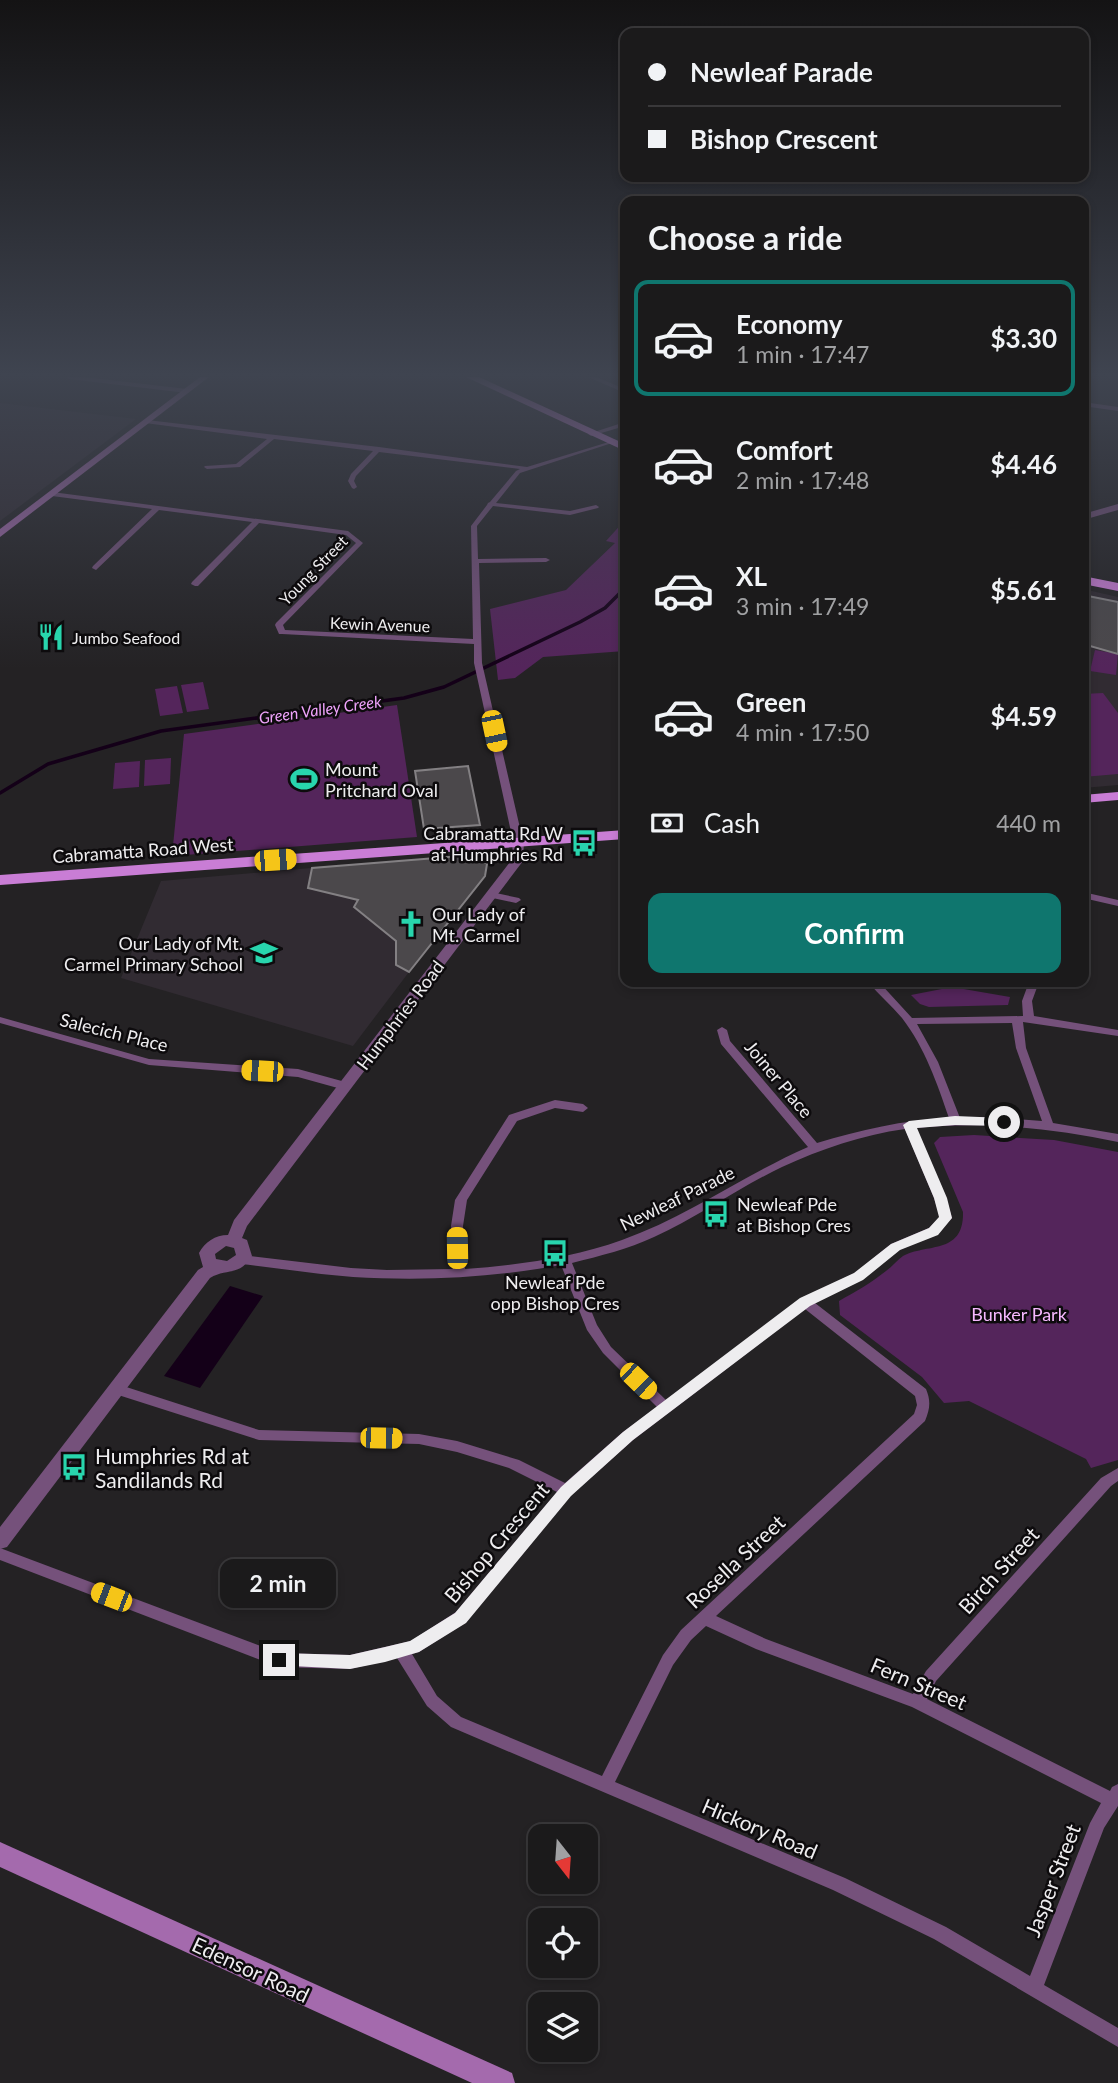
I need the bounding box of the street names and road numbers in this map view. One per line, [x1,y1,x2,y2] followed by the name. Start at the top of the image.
[275,531,351,609] street label: Young Street
[330,613,430,635] street label: Kewin Avenue
[52,833,235,867] street label: Cabramatta Road West
[352,956,448,1074] street label: Humphries Road
[58,1008,170,1056] street label: Salecich Place
[740,1036,818,1122] street label: Joiner Place
[616,1161,738,1235] street label: Newleaf Parade
[438,1476,554,1607] street label: Bishop Crescent
[681,1509,790,1613] street label: Rosella Street
[953,1521,1044,1619] street label: Birch Street
[867,1652,971,1715] street label: Fern Street
[699,1792,821,1864] street label: Hickory Road
[1019,1820,1085,1940] street label: Jasper Street
[188,1931,314,2007] street label: Edensor Road

